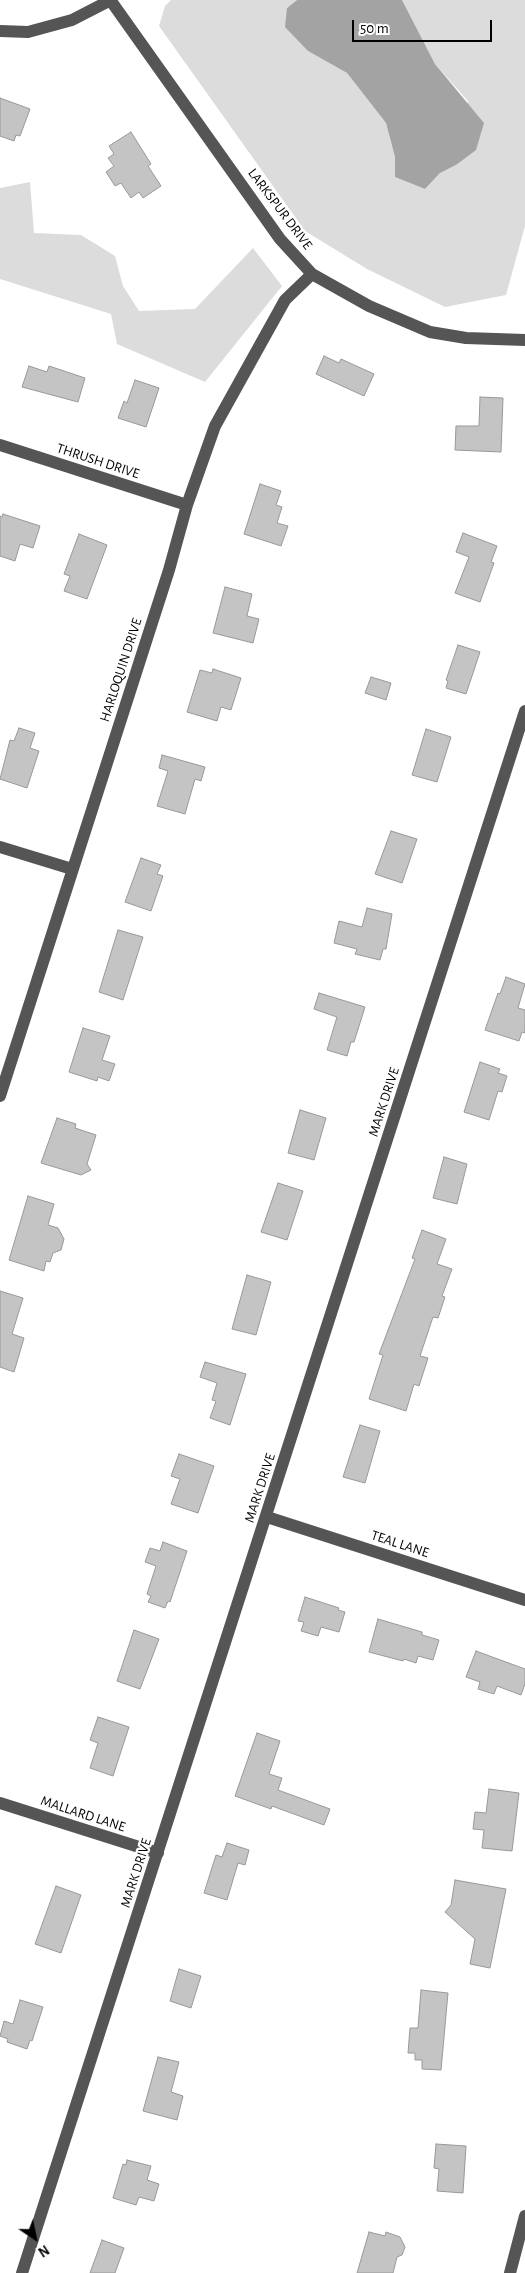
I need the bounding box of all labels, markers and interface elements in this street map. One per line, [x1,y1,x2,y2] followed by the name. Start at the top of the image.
[355,10,495,42] scale bar
[360,21,389,36] text: 50 m
[244,165,316,253] street label: LARKSPUR DRIVE
[54,440,142,482] street label: THRUSH DRIVE
[96,616,146,724] street label: HARLOQUIN DRIVE
[365,1065,403,1139] street label: MARK DRIVE
[241,1451,279,1525] street label: MARK DRIVE
[369,1527,431,1561] street label: TEAL LANE
[38,1792,128,1836] street label: MALLARD LANE
[117,1836,155,1910] street label: MARK DRIVE
[10,2213,60,2263] north arrow
[35,2242,51,2259] text: N

